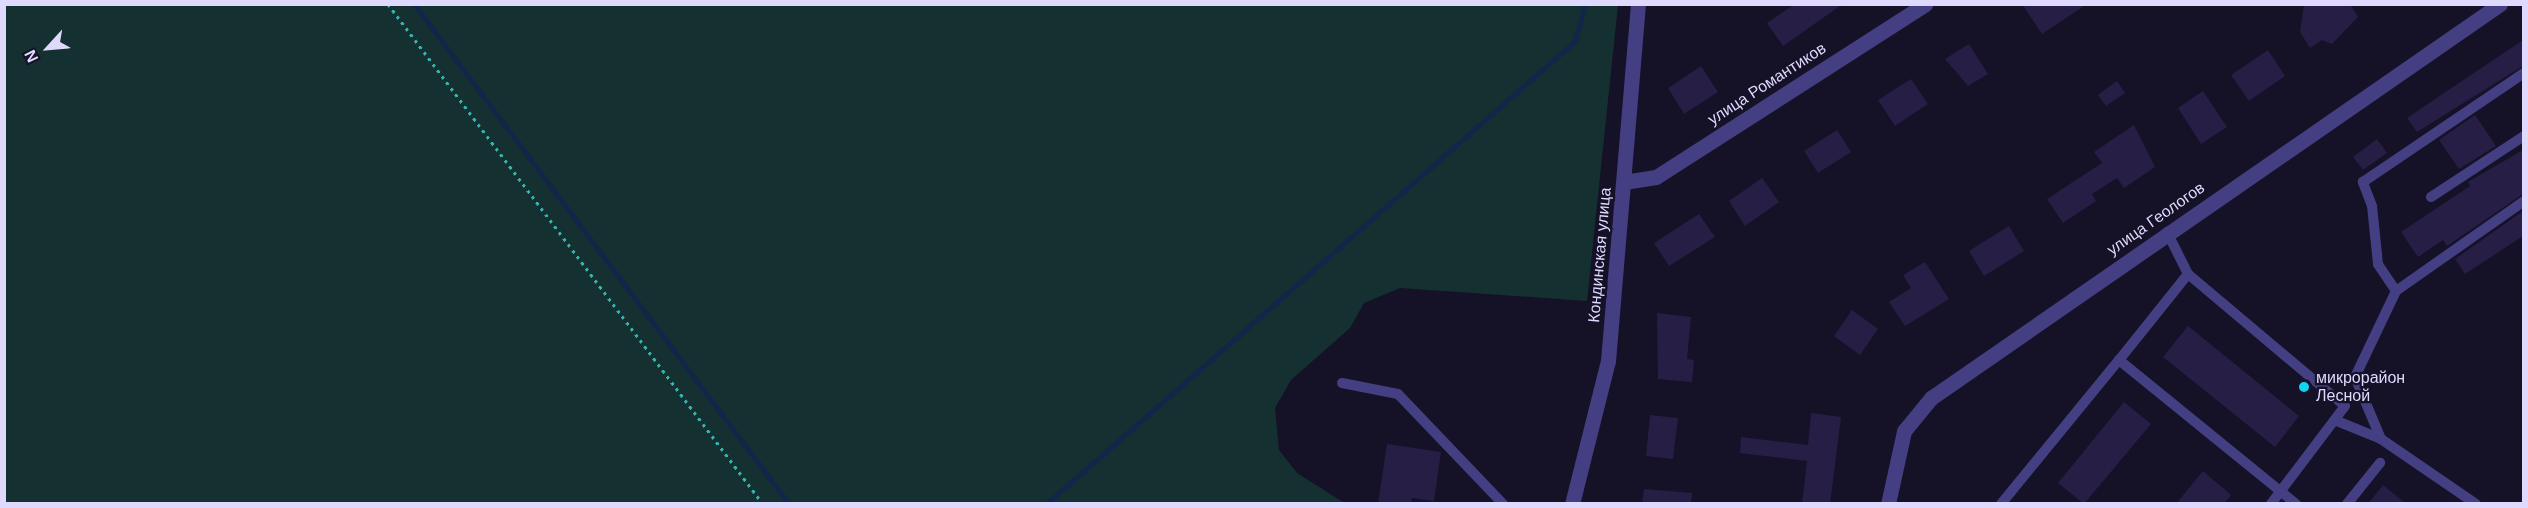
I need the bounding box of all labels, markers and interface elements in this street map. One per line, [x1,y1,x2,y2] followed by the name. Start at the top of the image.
[18,18,78,78] north arrow
[1704,39,1830,129] street label: улица Романтиков
[21,47,42,65] text: N
[2103,178,2209,260] street label: улица Геологов
[1585,187,1615,323] street label: Кондинская улица
[2316,368,2405,406] place label: микрорайон Лесной
[2297,380,2311,394] marker: микрорайон Лесной

